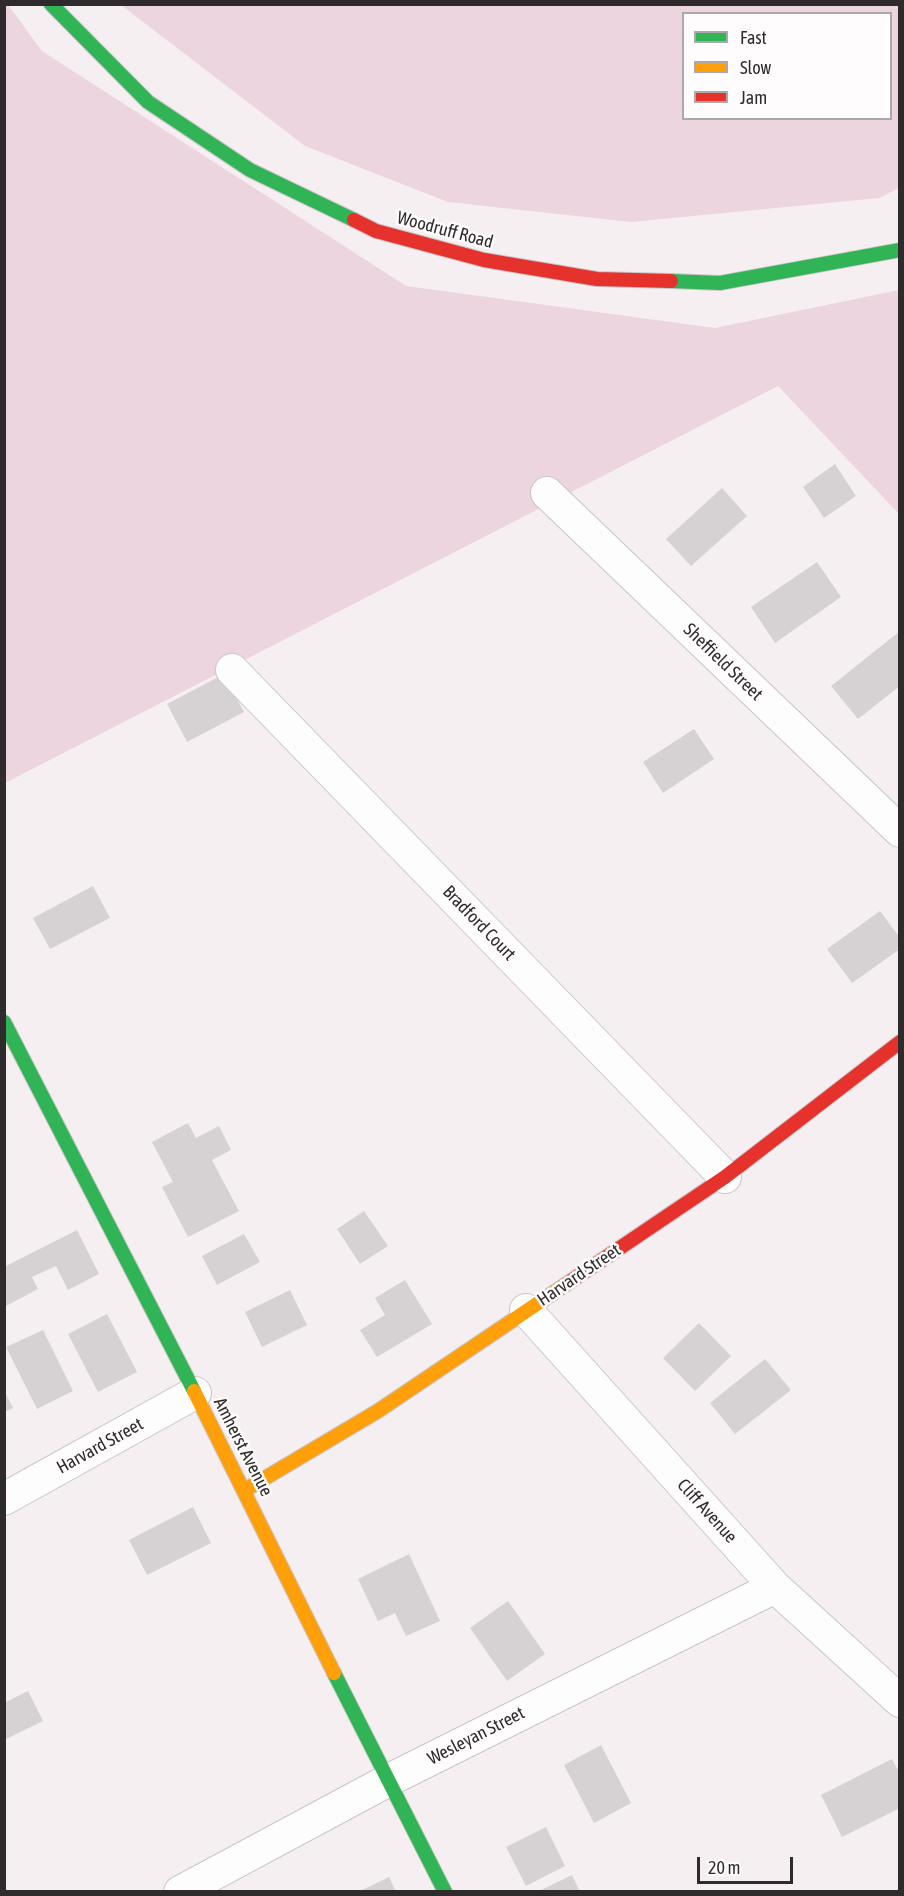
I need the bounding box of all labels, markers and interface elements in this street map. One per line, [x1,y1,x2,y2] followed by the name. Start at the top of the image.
[682,12,892,120] legend
[740,27,767,48] text: Fast
[740,57,771,78] text: Slow
[740,87,767,108] text: Jam
[395,207,495,253] street label: Woodruff Road
[679,619,767,705] street label: Sheffield Street
[438,881,520,965] street label: Bradford Court
[533,1239,625,1311] street label: Harvard Street
[209,1394,277,1500] street label: Amherst Avenue
[53,1413,147,1479] street label: Harvard Street
[673,1474,741,1548] street label: Cliff Avenue
[424,1702,528,1770] street label: Wesleyan Street
[700,1845,796,1883] scale bar
[708,1857,740,1878] text: 20 m

